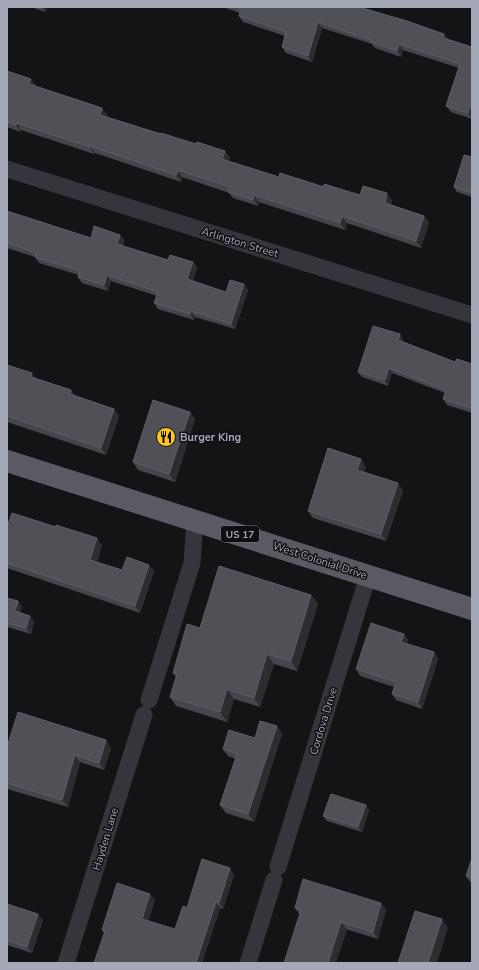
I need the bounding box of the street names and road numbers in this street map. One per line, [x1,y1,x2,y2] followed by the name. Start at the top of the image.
[200,224,280,261] street label: Arlington Street
[221,526,259,542] road number: US 17
[271,538,369,583] street label: West Colonial Drive
[306,685,341,757] street label: Cordova Drive
[89,806,122,872] street label: Hayden Lane

